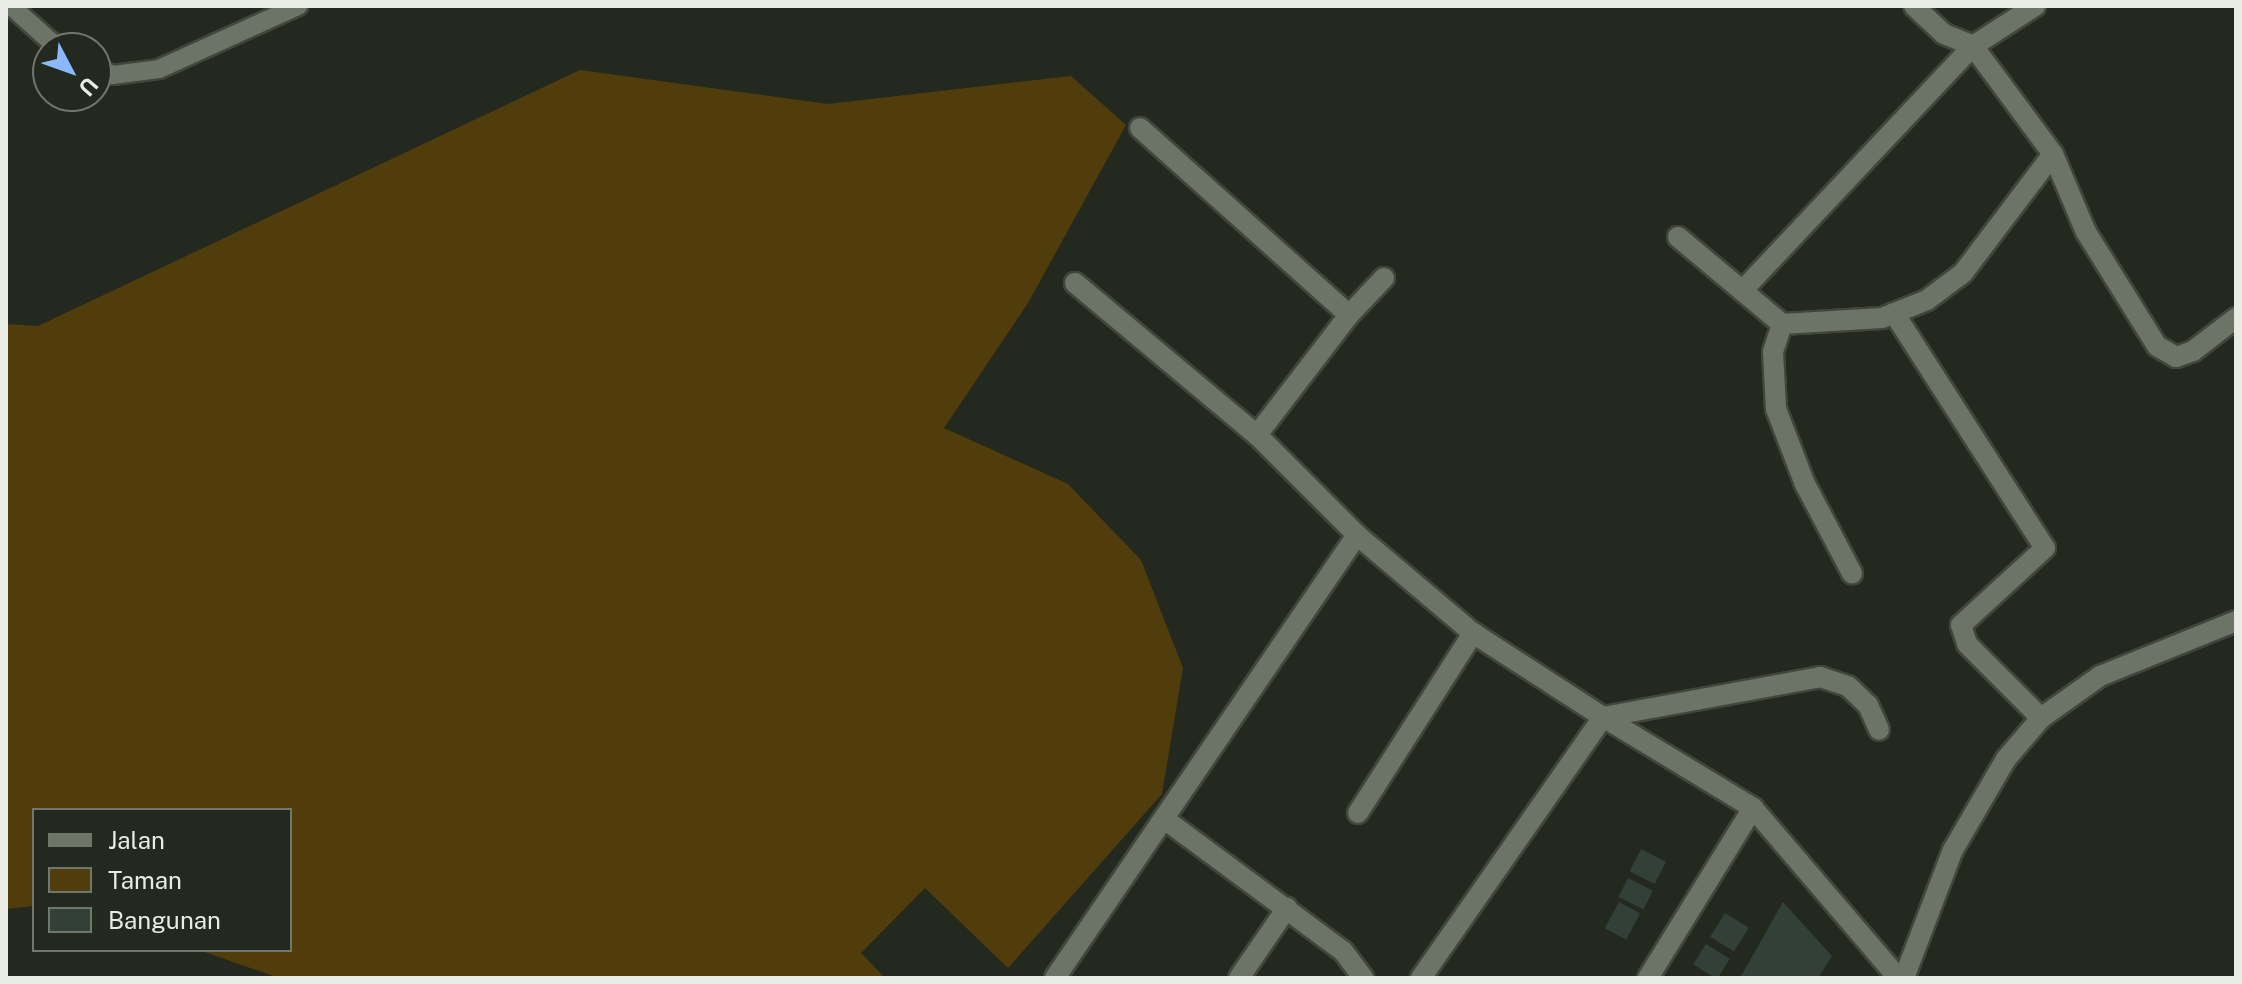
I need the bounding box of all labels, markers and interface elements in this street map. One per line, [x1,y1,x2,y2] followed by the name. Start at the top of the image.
[32,32,112,112] north arrow
[74,72,104,101] text: U
[32,808,292,952] legend
[108,826,165,854] text: Jalan
[108,866,182,894] text: Taman
[108,906,221,934] text: Bangunan

